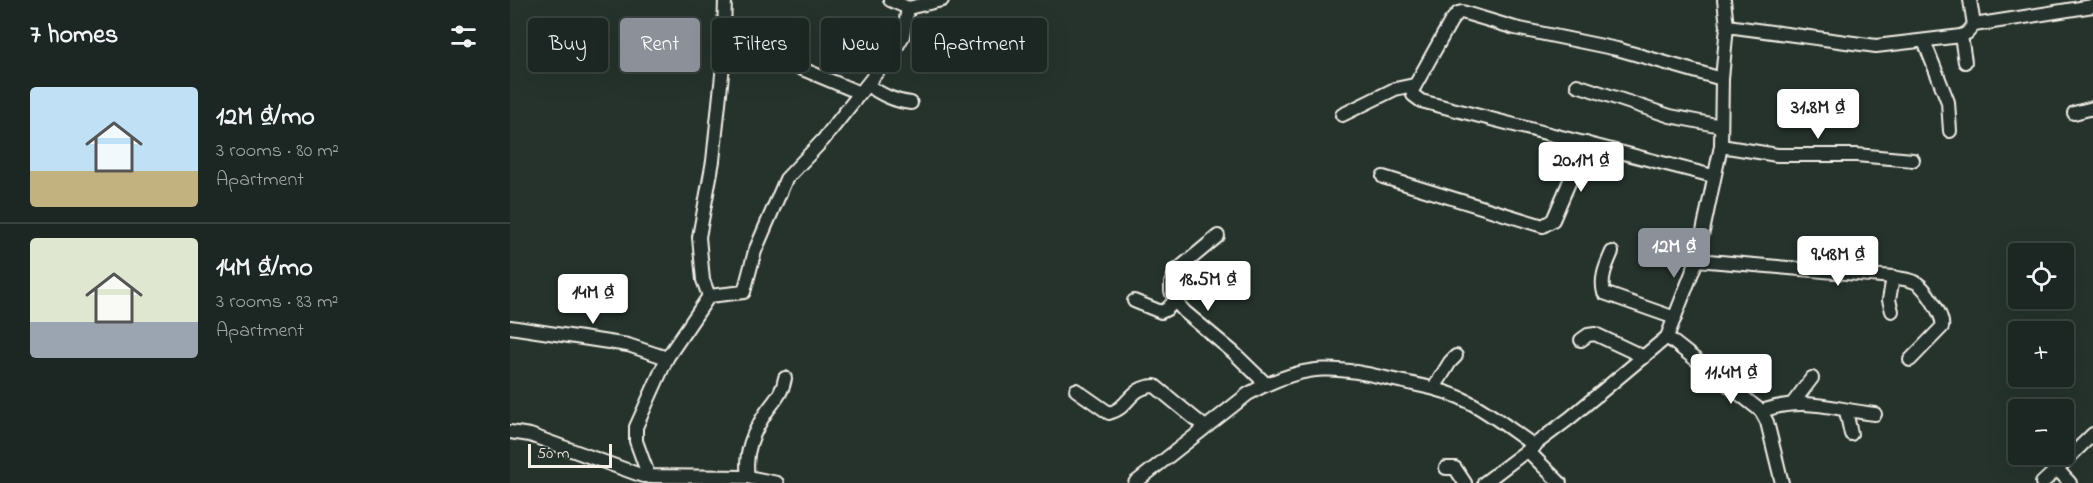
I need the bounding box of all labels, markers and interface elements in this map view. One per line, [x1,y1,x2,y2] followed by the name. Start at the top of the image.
[30,17,118,55] text: 7 homes
[528,18,608,72] chip: Buy
[620,18,700,72] chip: Rent
[712,18,809,72] chip: Filters
[821,18,900,72] chip: New
[912,18,1047,72] chip: Apartment
[447,20,480,53] icon: filters
[1763,89,1873,140] pin: 31.8M ₫
[1791,94,1845,123] text: 31.8M ₫
[216,99,315,137] text: 12M ₫/mo
[78,111,150,183] icon: home
[216,137,339,166] text: 3 rooms · 80 m²
[1526,142,1636,193] pin: 20.1M ₫
[1553,147,1609,176] text: 20.1M ₫
[216,166,304,195] text: Apartment
[1632,228,1716,279] pin: 12M ₫
[1652,233,1696,262] text: 12M ₫
[1783,236,1893,287] pin: 9.48M ₫
[1811,241,1865,270] text: 9.48M ₫
[2008,243,2074,465] map controls
[2008,243,2074,309] button: locate
[216,250,313,288] text: 14M ₫/mo
[1153,261,1263,312] pin: 18.5M ₫
[78,262,150,334] icon: home
[1179,266,1237,295] text: 18.5M ₫
[551,274,635,325] pin: 14M ₫
[572,279,614,308] text: 14M ₫
[216,288,338,317] text: 3 rooms · 83 m²
[216,317,304,346] text: Apartment
[2008,321,2074,387] button: +
[1676,354,1786,405] pin: 11.4M ₫
[1705,359,1757,388] text: 11.4M ₫
[2008,399,2074,465] button: −
[528,441,612,468] scale bar
[537,442,569,466] text: 50 m

